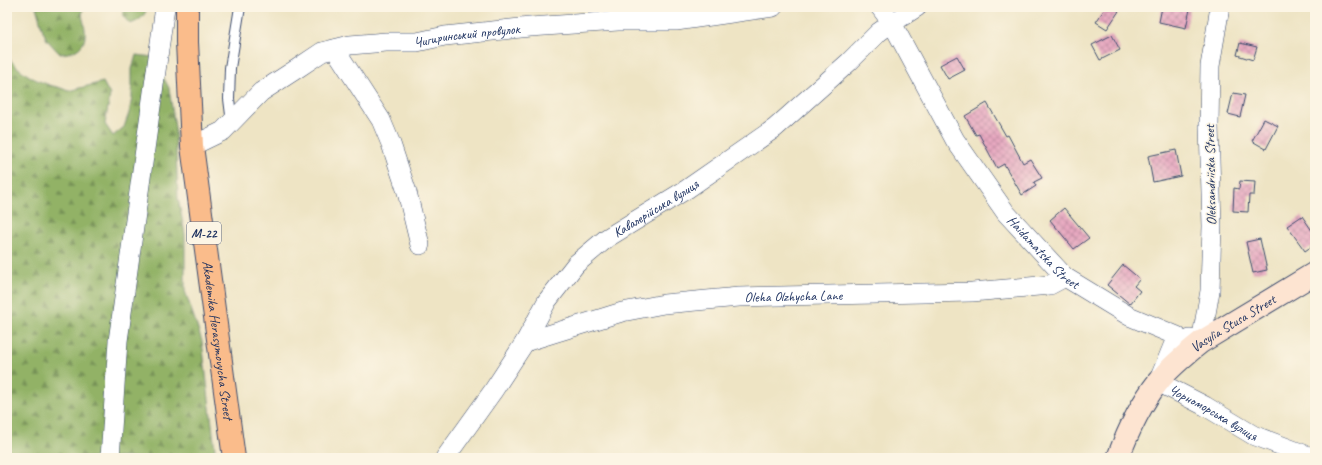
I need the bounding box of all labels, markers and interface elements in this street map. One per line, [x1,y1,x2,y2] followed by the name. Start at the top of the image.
[412,20,522,51] street label: Чигиринський провулок
[1201,123,1220,226] street label: Oleksandriiska Street
[610,175,703,241] street label: Кавалерійська вулиця
[1003,212,1083,293] street label: Haidamatska Street
[187,222,221,244] road number: М-22
[199,260,237,423] street label: Akademika Herasymovycha Street
[744,287,844,306] street label: Oleha Olzhycha Lane
[1187,290,1280,356] street label: Vasylia Stusa Street
[1166,381,1260,445] street label: Чорноморська вулиця

